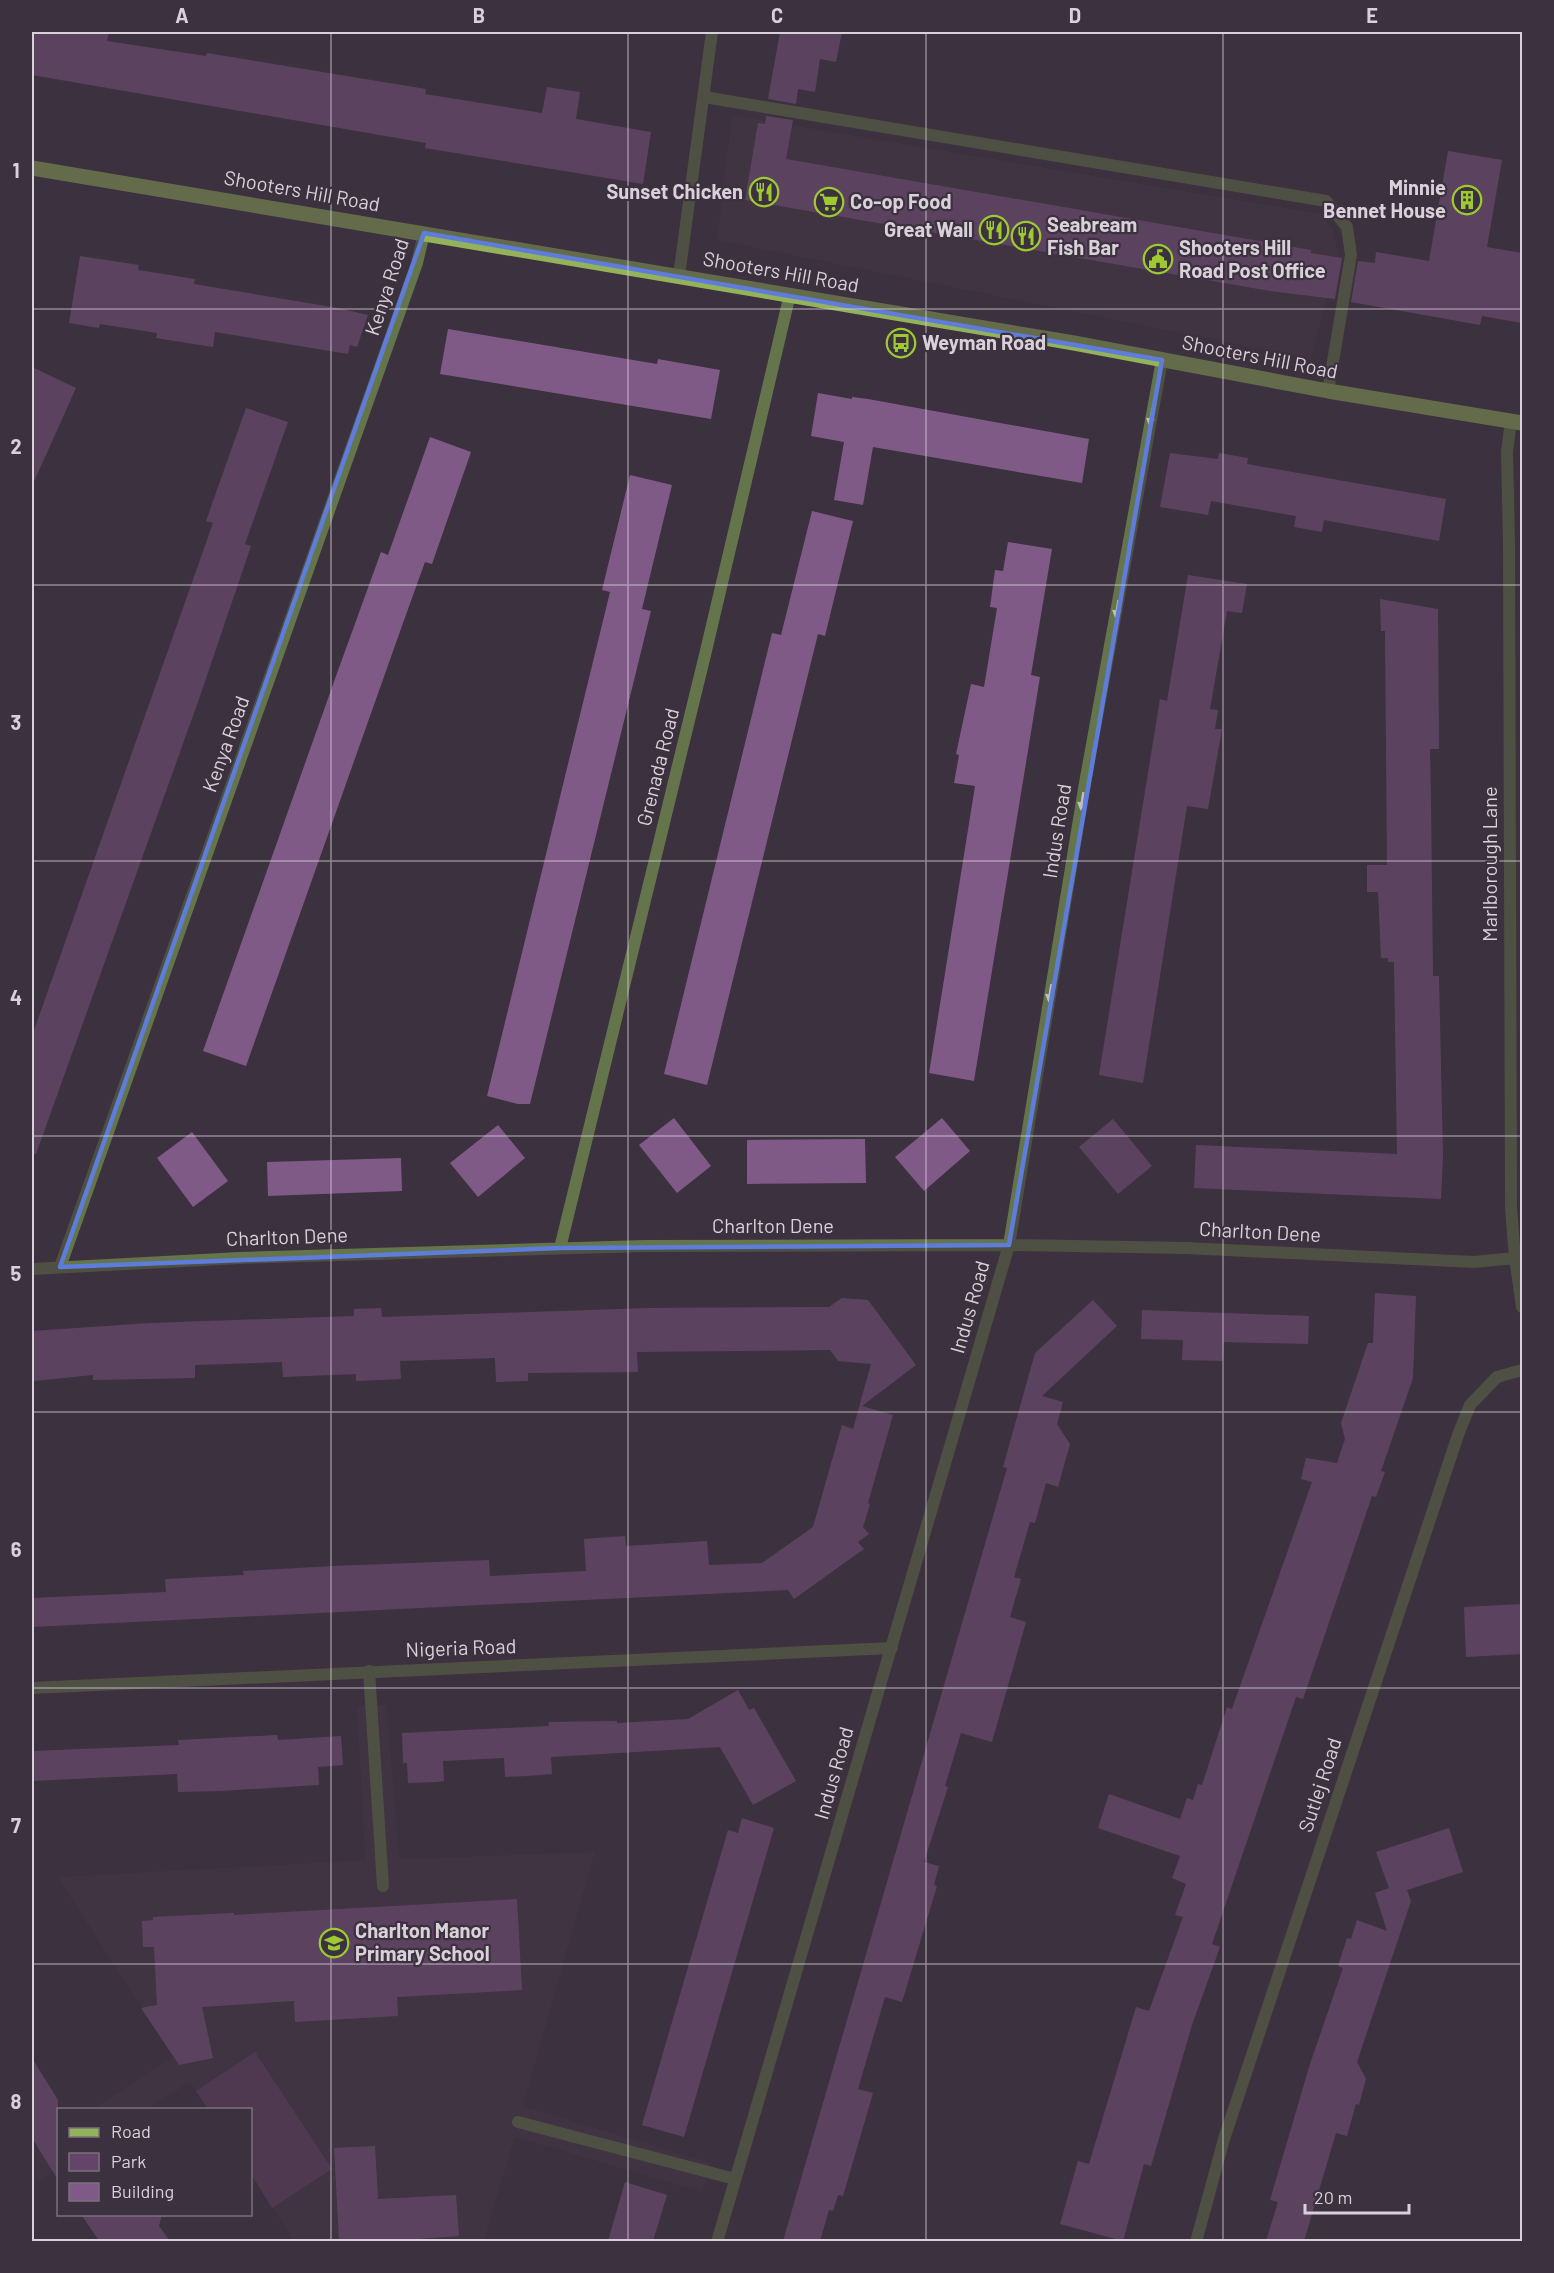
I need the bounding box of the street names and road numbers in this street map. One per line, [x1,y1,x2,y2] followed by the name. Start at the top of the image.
[222,164,382,216] street label: Shooters Hill Road
[359,235,413,338] street label: Kenya Road
[701,245,861,297] street label: Shooters Hill Road
[1180,329,1340,383] street label: Shooters Hill Road
[197,692,254,795] street label: Kenya Road
[631,705,683,828] street label: Grenada Road
[1037,782,1075,880] street label: Indus Road
[1477,786,1501,942] street label: Marlborough Lane
[712,1213,834,1237] street label: Charlton Dene
[1199,1216,1322,1246] street label: Charlton Dene
[226,1222,348,1250] street label: Charlton Dene
[944,1258,994,1356] street label: Indus Road
[405,1633,517,1661] street label: Nigeria Road
[808,1724,858,1822] street label: Indus Road
[1292,1734,1346,1835] street label: Sutlej Road

